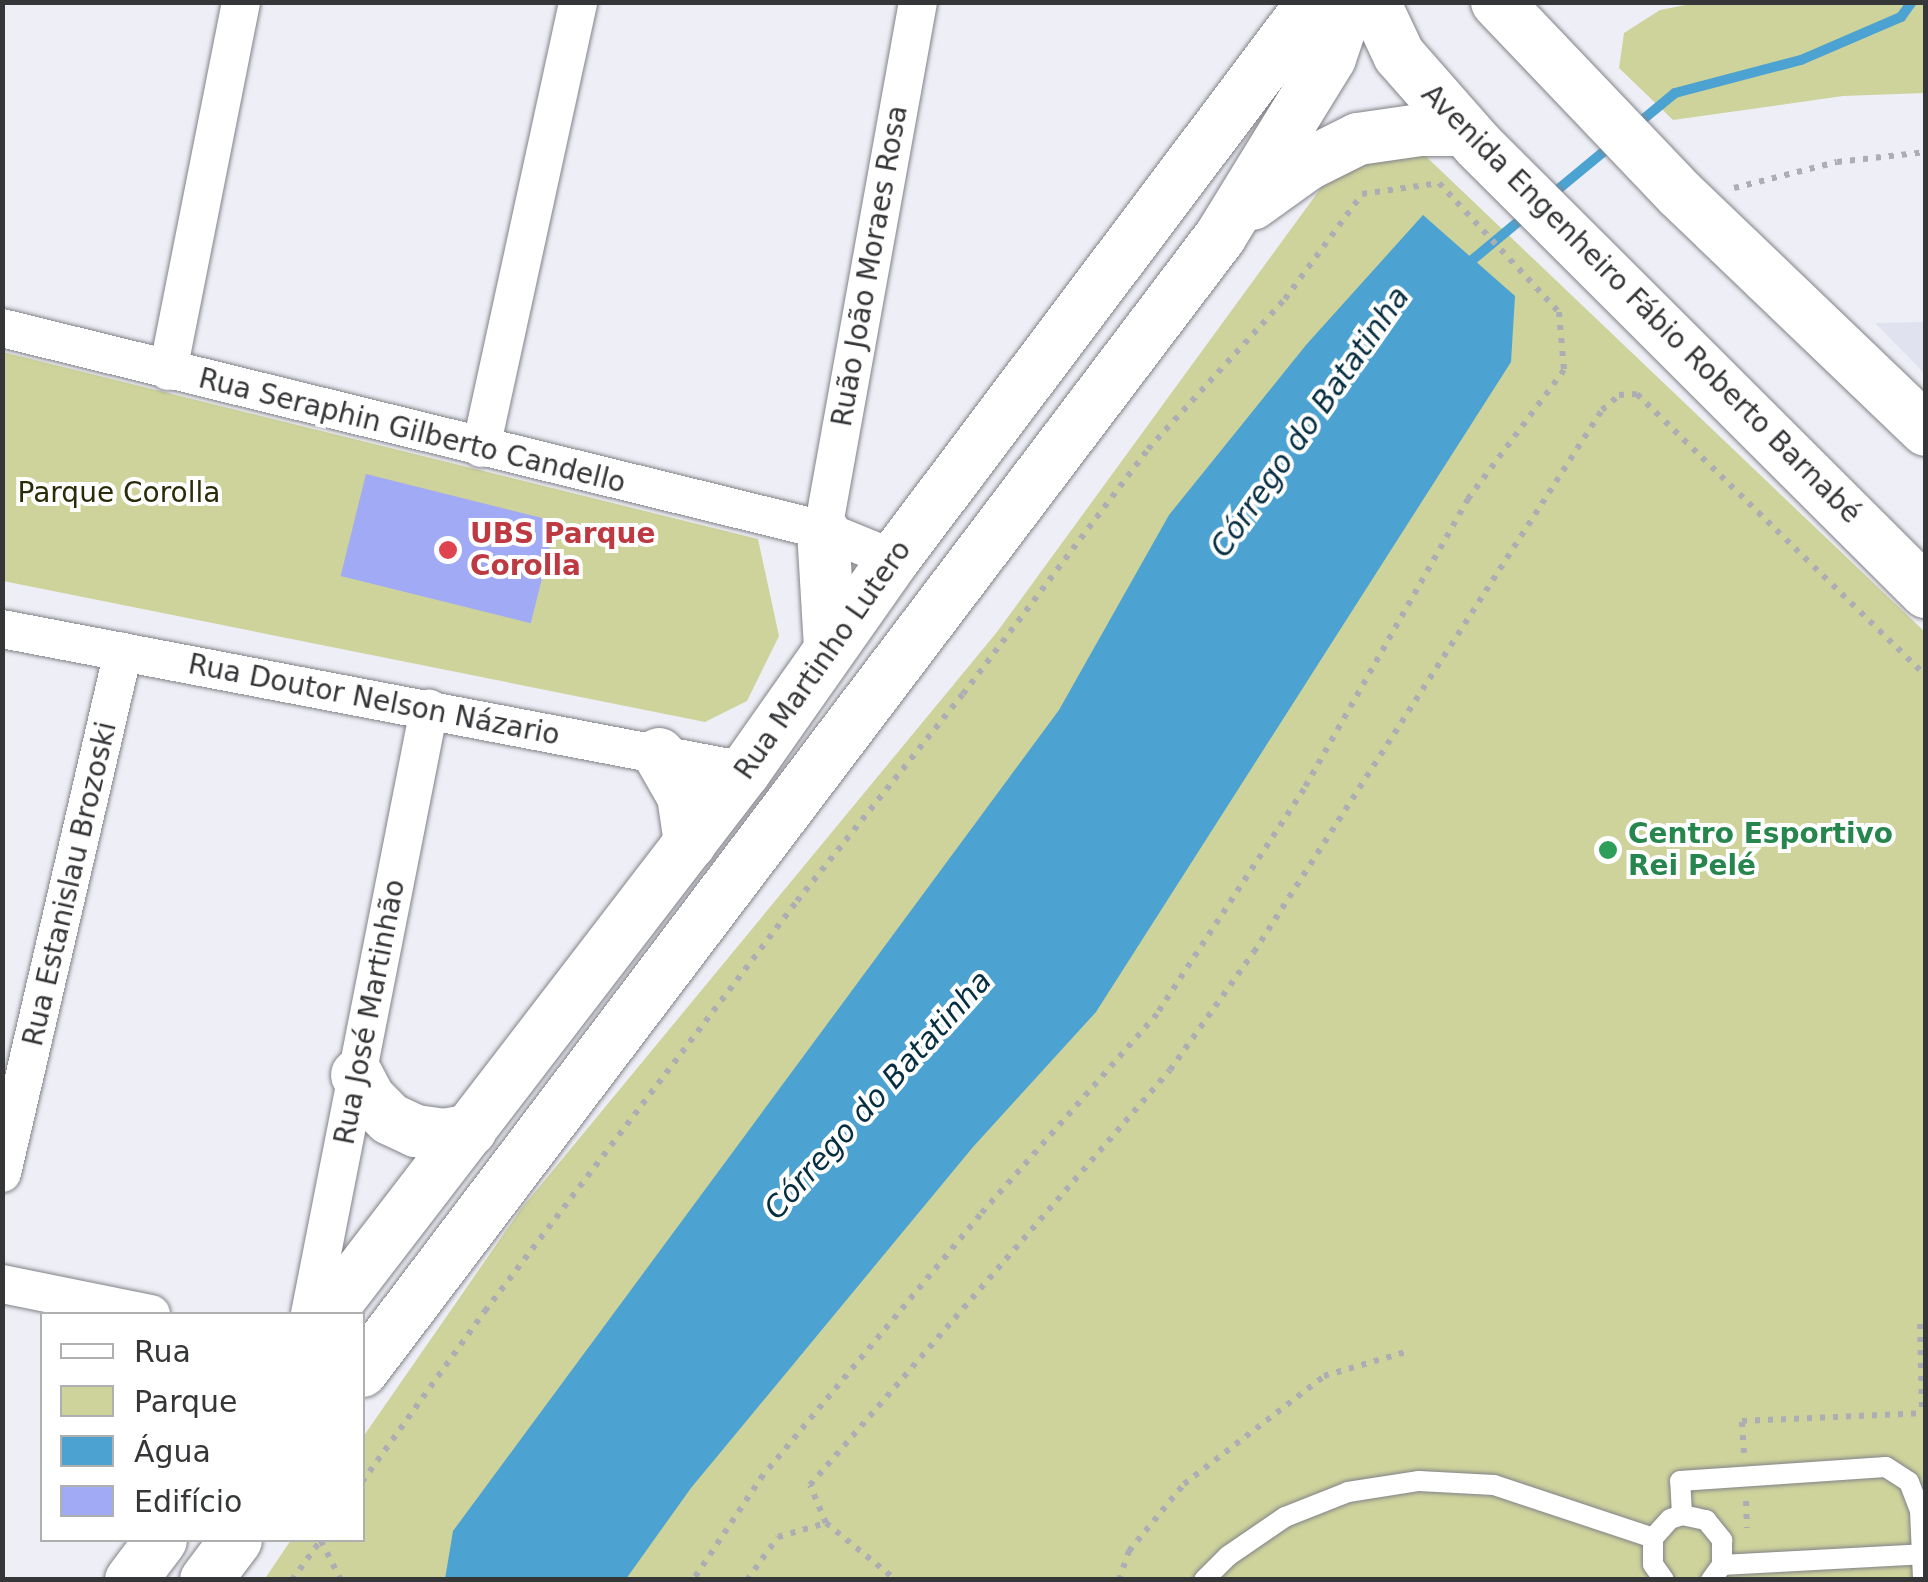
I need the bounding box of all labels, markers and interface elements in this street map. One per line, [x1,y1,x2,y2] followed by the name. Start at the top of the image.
[1415,78,1867,530] street label: Avenida Engenheiro Fábio Roberto Barnabé
[825,103,915,429] street label: Ruão João Moraes Rosa
[1203,280,1417,564] water label: Córrego do Batatinha
[195,362,629,500] street label: Rua Seraphin Gilberto Candello
[18,476,220,510] park label: Parque Corolla
[470,517,655,583] place label: UBS Parque Corolla
[728,534,918,786] street label: Rua Martinho Lutero
[435,537,461,563] marker: UBS Parque Corolla
[185,647,563,753] street label: Rua Doutor Nelson Názario
[16,719,124,1049] street label: Rua Estanislau Brozoski
[1628,817,1893,883] place label: Centro Esportivo Rei Pelé
[1597,839,1619,861] marker: Centro Esportivo Rei Pelé
[328,877,412,1147] street label: Rua José Martinhão
[757,963,999,1227] water label: Córrego do Batatinha
[40,1312,365,1542] legend
[134,1334,191,1369] text: Rua
[134,1384,237,1419] text: Parque
[134,1434,211,1469] text: Água
[134,1484,242,1519] text: Edifício

